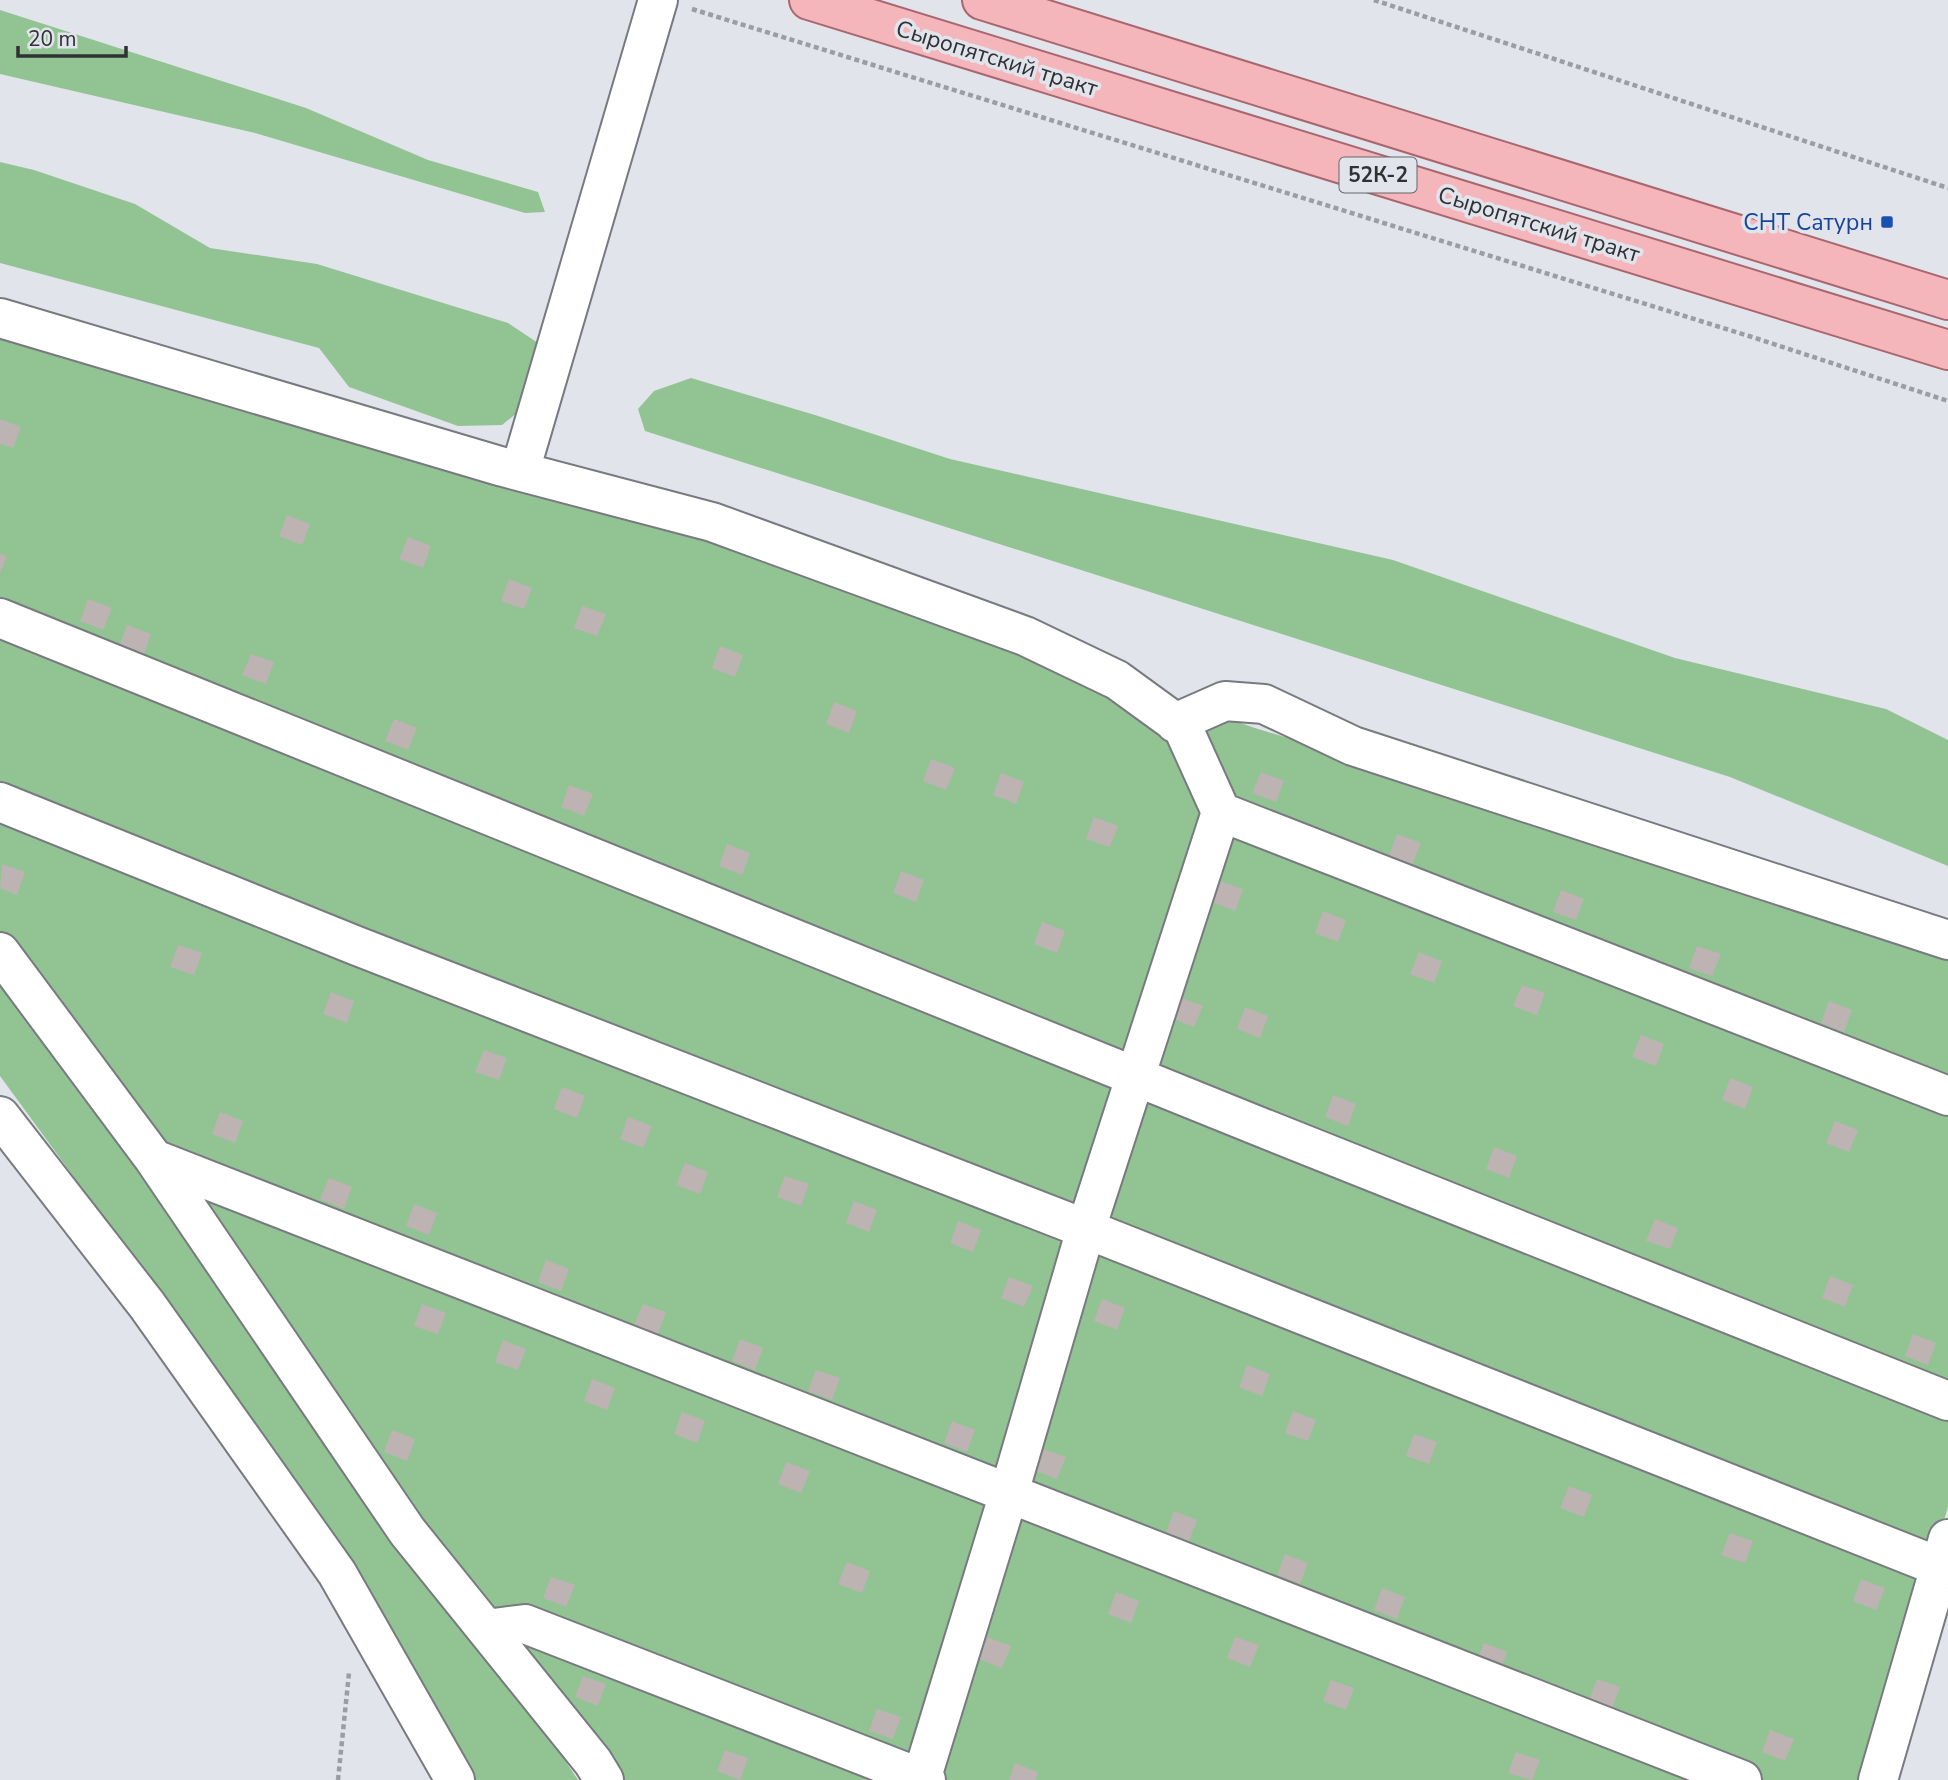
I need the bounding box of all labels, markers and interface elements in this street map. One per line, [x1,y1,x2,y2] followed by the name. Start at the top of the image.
[892,13,1102,104] street label: Сыропятский тракт
[18,14,126,58] scale bar
[28,25,77,53] text: 20 m
[1340,158,1416,192] road number: 52К-2
[1434,179,1644,270] street label: Сыропятский тракт
[1743,207,1873,238] place label: СНТ Сатурн
[1879,214,1895,230] marker: СНТ Сатурн

